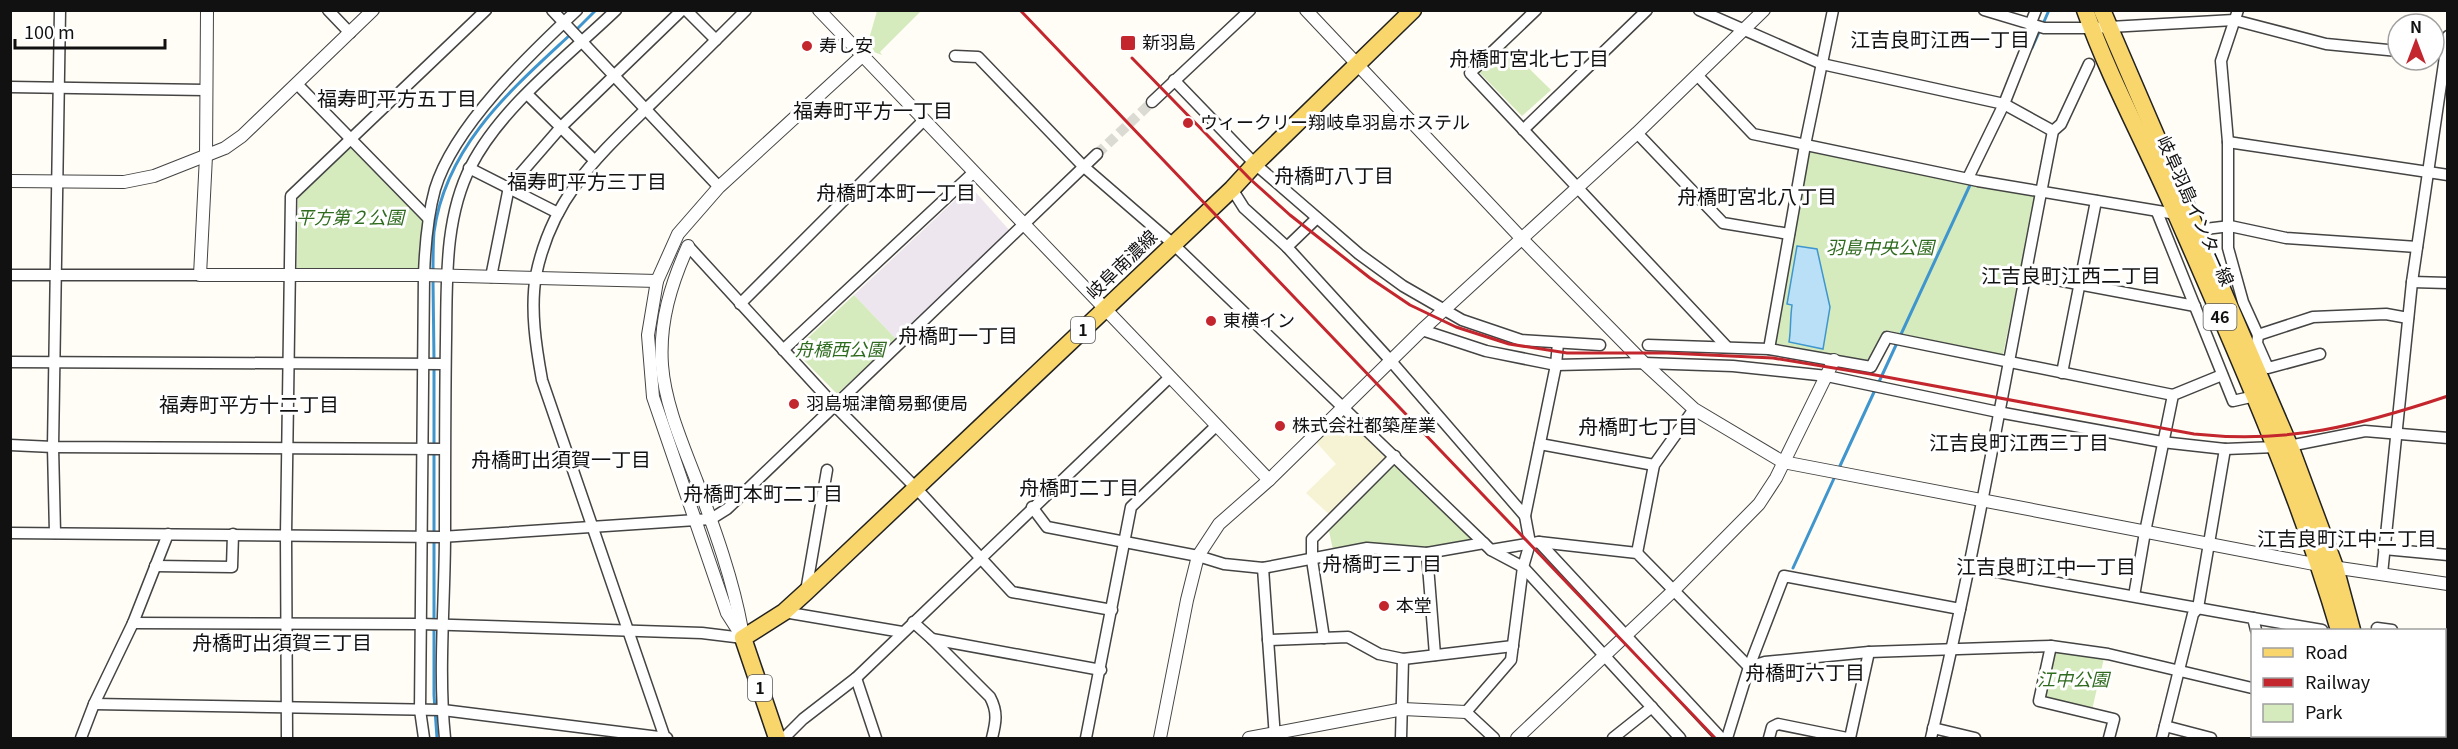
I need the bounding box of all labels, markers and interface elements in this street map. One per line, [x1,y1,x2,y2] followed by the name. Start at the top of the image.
[15,12,165,50] scale bar
[2386,12,2446,72] north arrow
[2410,14,2422,38] text: N
[24,18,75,44] text: 100 m
[1850,24,2030,53] district label: 江吉良町江西一丁目
[1142,28,1196,54] place label: 新羽島
[819,31,873,57] place label: 寿し安
[1119,34,1137,52] marker: 新羽島
[800,39,814,53] marker: 寿し安
[1449,43,1609,72] district label: 舟橋町宮北七丁目
[317,83,477,112] district label: 福寿町平方五丁目
[793,95,953,124] district label: 福寿町平方一丁目
[1200,108,1470,134] place label: ウィークリー翔岐阜羽島ホステル
[1181,116,1195,130] marker: ウィークリー翔岐阜羽島ホステル
[2152,131,2242,289] street label: 岐阜羽島インター線
[1274,160,1394,189] district label: 舟橋町八丁目
[507,166,667,195] district label: 福寿町平方三丁目
[816,177,976,206] district label: 舟橋町本町一丁目
[1677,181,1837,210] district label: 舟橋町宮北八丁目
[296,203,407,229] park label: 平方第２公園
[1079,223,1162,304] street label: 岐阜南濃線
[1826,233,1937,259] park label: 羽島中央公園
[1981,260,2161,289] district label: 江吉良町江西二丁目
[2204,304,2236,330] road number: 46
[1223,306,1295,332] place label: 東横イン
[1204,314,1218,328] marker: 東横イン
[1071,317,1095,343] road number: 1
[898,320,1018,349] district label: 舟橋町一丁目
[795,335,888,361] park label: 舟橋西公園
[159,389,339,418] district label: 福寿町平方十二丁目
[806,389,968,415] place label: 羽島堀津簡易郵便局
[787,397,801,411] marker: 羽島堀津簡易郵便局
[1292,411,1436,437] place label: 株式会社都築産業
[1578,411,1698,440] district label: 舟橋町七丁目
[1273,419,1287,433] marker: 株式会社都築産業
[1929,427,2109,456] district label: 江吉良町江西三丁目
[471,444,651,473] district label: 舟橋町出須賀一丁目
[1019,472,1139,501] district label: 舟橋町二丁目
[683,478,843,507] district label: 舟橋町本町二丁目
[2257,523,2437,552] district label: 江吉良町江中二丁目
[1322,548,1442,577] district label: 舟橋町三丁目
[1956,551,2136,580] district label: 江吉良町江中一丁目
[1396,591,1432,617] place label: 本堂
[1377,599,1391,613] marker: 本堂
[192,627,372,656] district label: 舟橋町出須賀三丁目
[2251,629,2446,737] legend
[2305,638,2348,664] text: Road
[1745,657,1865,686] district label: 舟橋町六丁目
[2037,665,2112,691] park label: 江中公園
[2305,668,2371,694] text: Railway
[748,675,772,701] road number: 1
[2305,698,2343,724] text: Park

